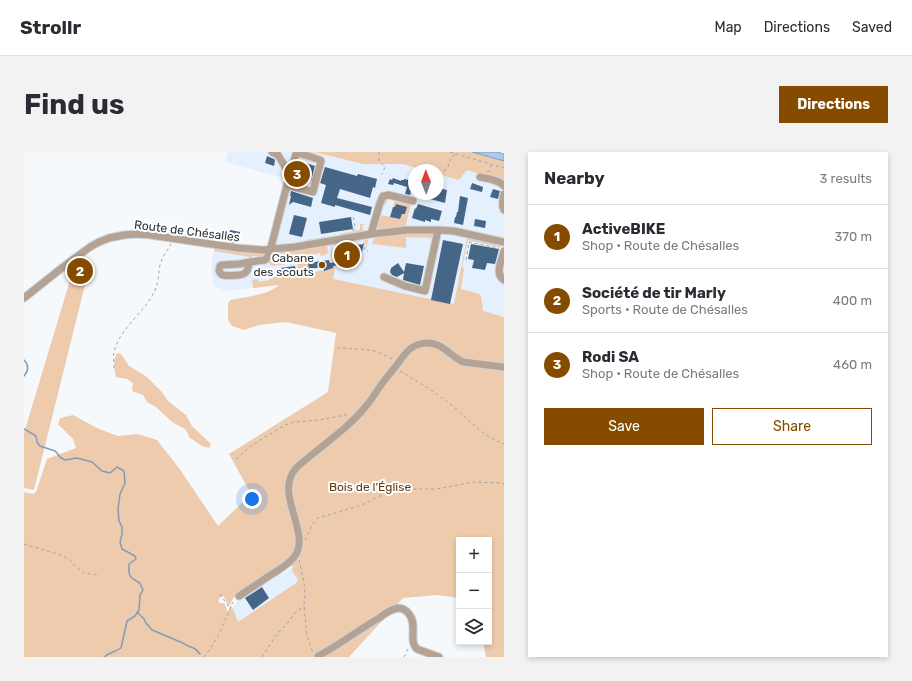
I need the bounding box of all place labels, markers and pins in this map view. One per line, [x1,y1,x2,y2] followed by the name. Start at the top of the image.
[284,159,310,189] pin: 3
[334,240,360,270] pin: 1
[253,251,314,279] place label: Cabane des scouts
[67,256,93,286] pin: 2
[317,260,327,270] marker: Cabane des scouts

